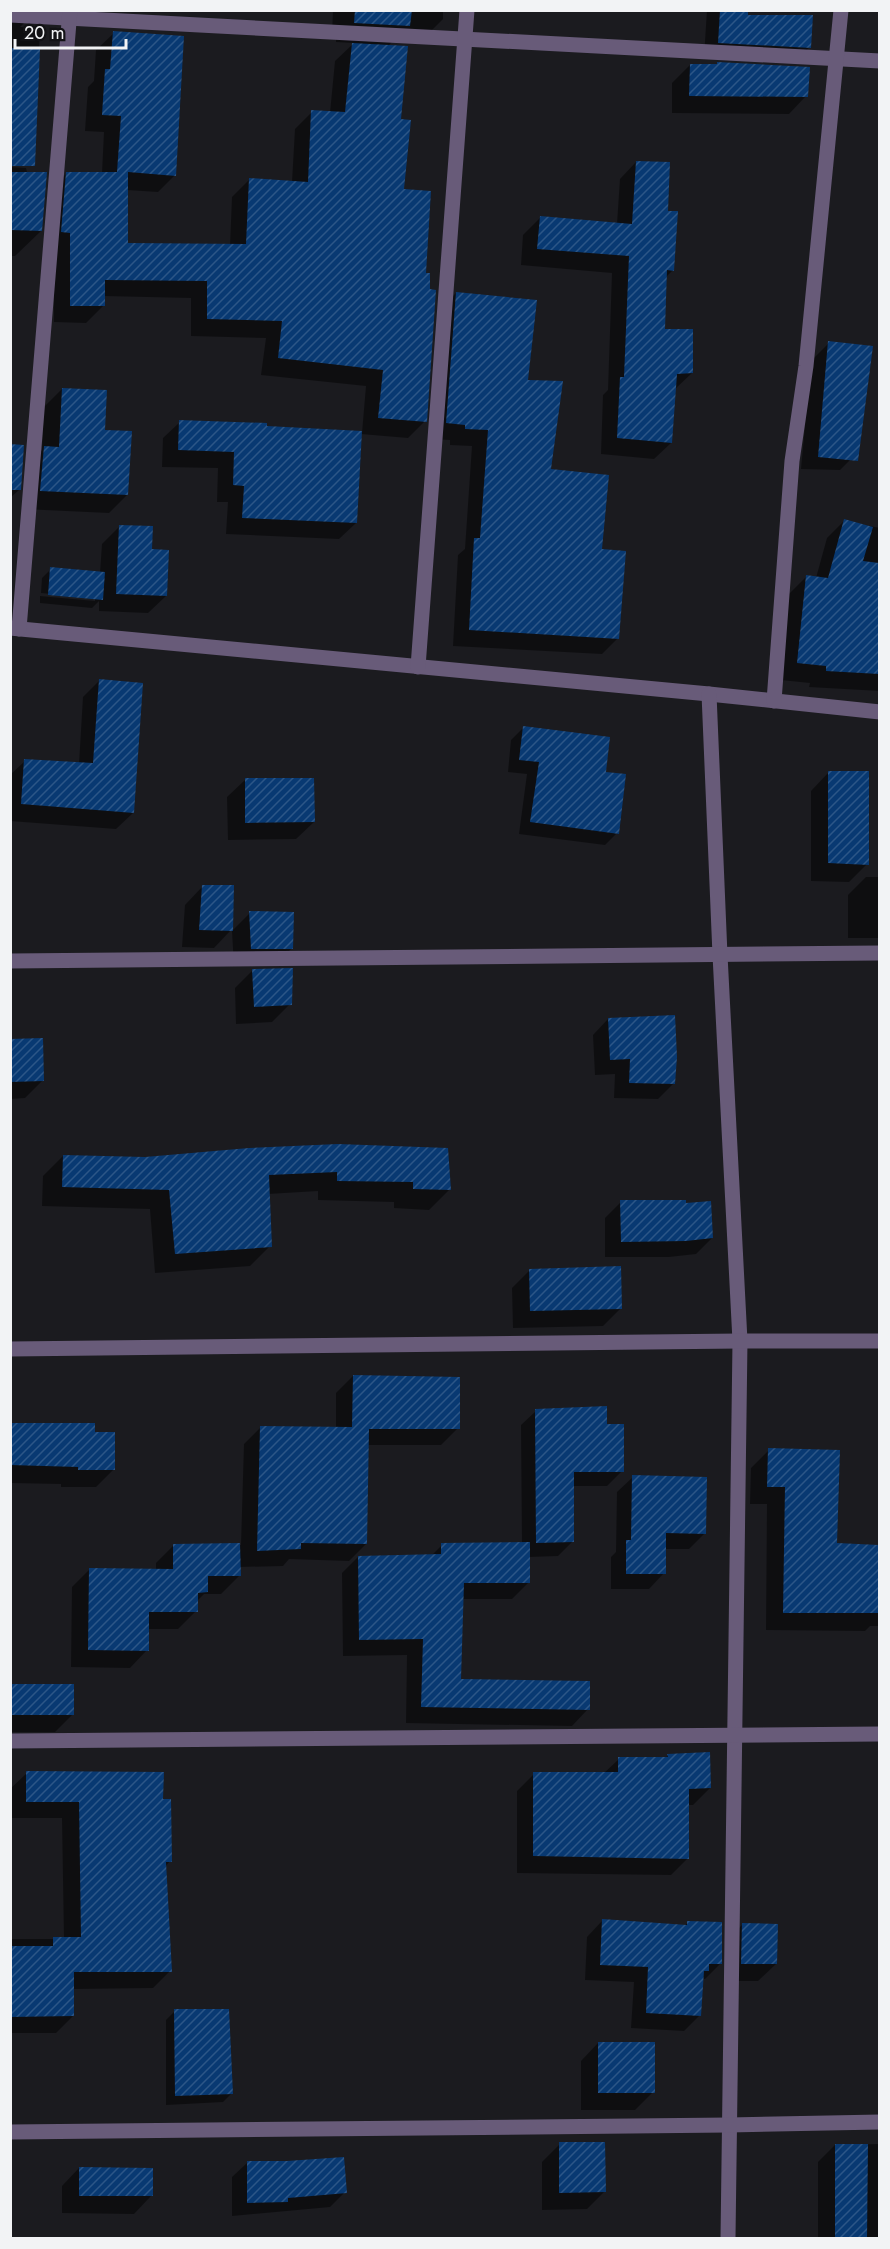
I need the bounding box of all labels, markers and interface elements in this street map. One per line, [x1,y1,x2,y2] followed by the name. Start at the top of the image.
[15,12,126,50] scale bar
[24,20,64,46] text: 20 m

